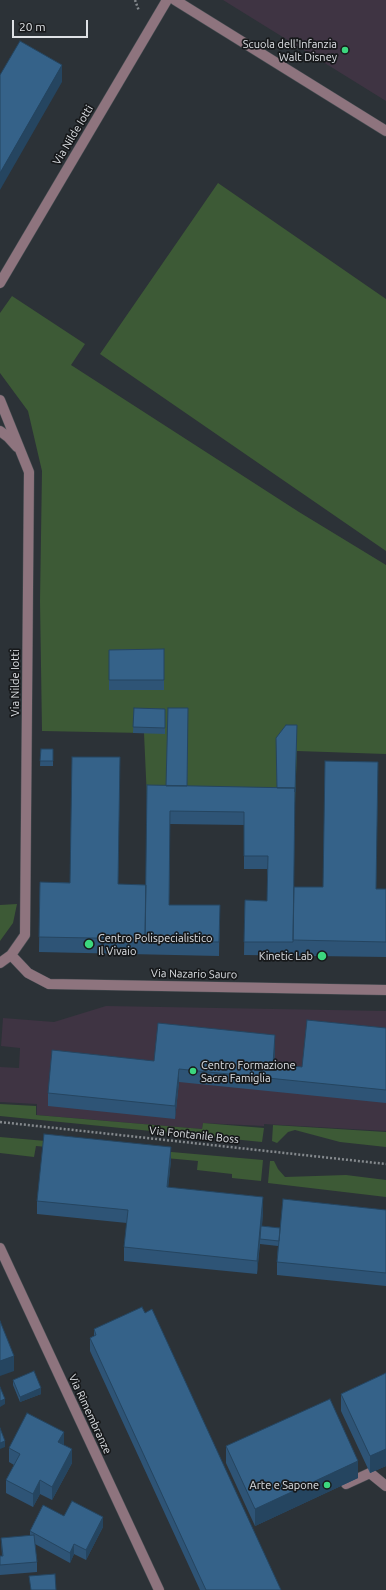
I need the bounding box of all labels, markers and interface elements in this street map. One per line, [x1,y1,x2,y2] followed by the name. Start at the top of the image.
[14,12,90,38] scale bar
[19,20,46,33] text: 20 m
[243,37,337,63] place label: Scuola dell'Infanzia Walt Disney
[340,45,350,55] marker: Scuola dell'Infanzia Walt Disney
[50,103,96,167] street label: Via Nilde Iotti
[8,649,22,717] street label: Via Nilde Iotti
[98,931,213,957] place label: Centro Polispecialistico Il Vivaio
[83,938,95,950] marker: Centro Polispecialistico Il Vivaio
[259,949,313,963] place label: Kinetic Lab
[316,950,328,962] marker: Kinetic Lab
[151,967,237,981] street label: Via Nazario Sauro
[201,1058,296,1084] place label: Centro Formazione Sacra Famiglia
[188,1066,198,1076] marker: Centro Formazione Sacra Famiglia
[149,1124,239,1146] street label: Via Fontanile Boss
[66,1372,114,1456] street label: Via Rimembranze
[250,1478,319,1492] place label: Arte e Sapone
[322,1480,332,1490] marker: Arte e Sapone

